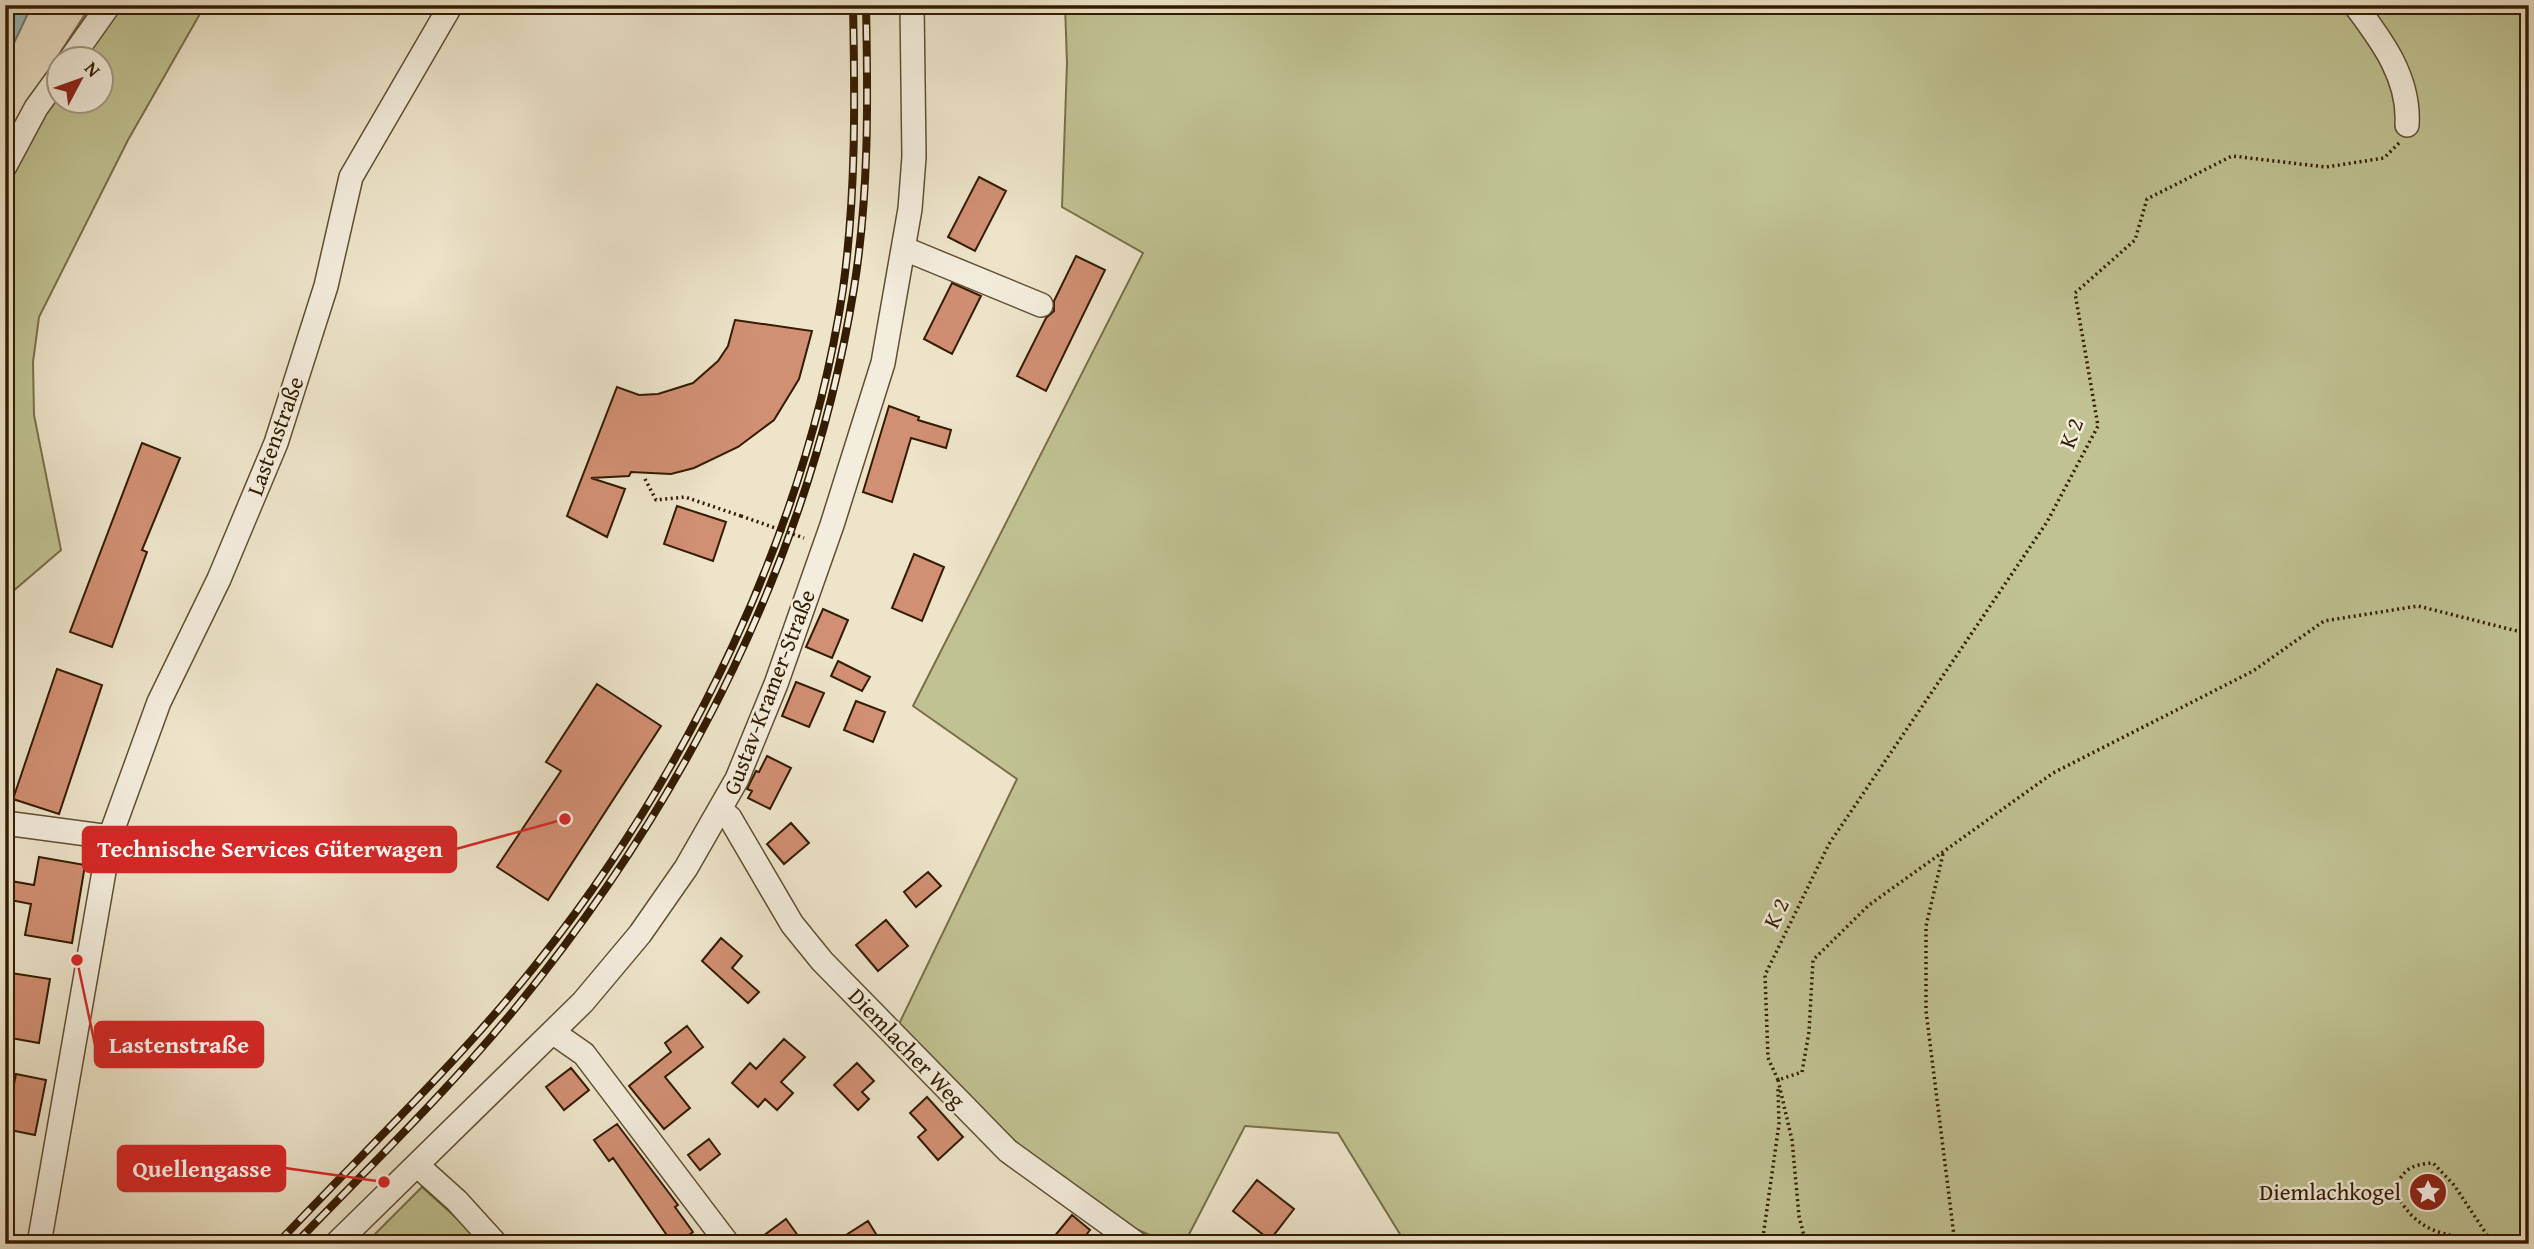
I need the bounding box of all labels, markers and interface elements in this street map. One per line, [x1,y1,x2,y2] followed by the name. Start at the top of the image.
[46,46,116,116] north arrow
[78,55,108,83] text: N
[238,372,311,500] street label: Lastenstraße
[2050,413,2091,453] street label: K 2
[714,584,823,799] street label: Gustav-Kramer-Straße
[83,827,456,872] callout: Technische Services Güterwagen
[97,831,443,866] text: Technische Services Güterwagen
[1754,892,1797,933] street label: K 2
[841,980,974,1116] street label: Diemlacher Weg
[95,1022,263,1067] callout: Lastenstraße
[109,1027,249,1062] text: Lastenstraße
[118,1146,285,1191] callout: Quellengasse
[133,1151,272,1186] text: Quellengasse
[2407,1171,2449,1213] place icon: Diemlachkogel
[2259,1175,2401,1208] place label: Diemlachkogel

